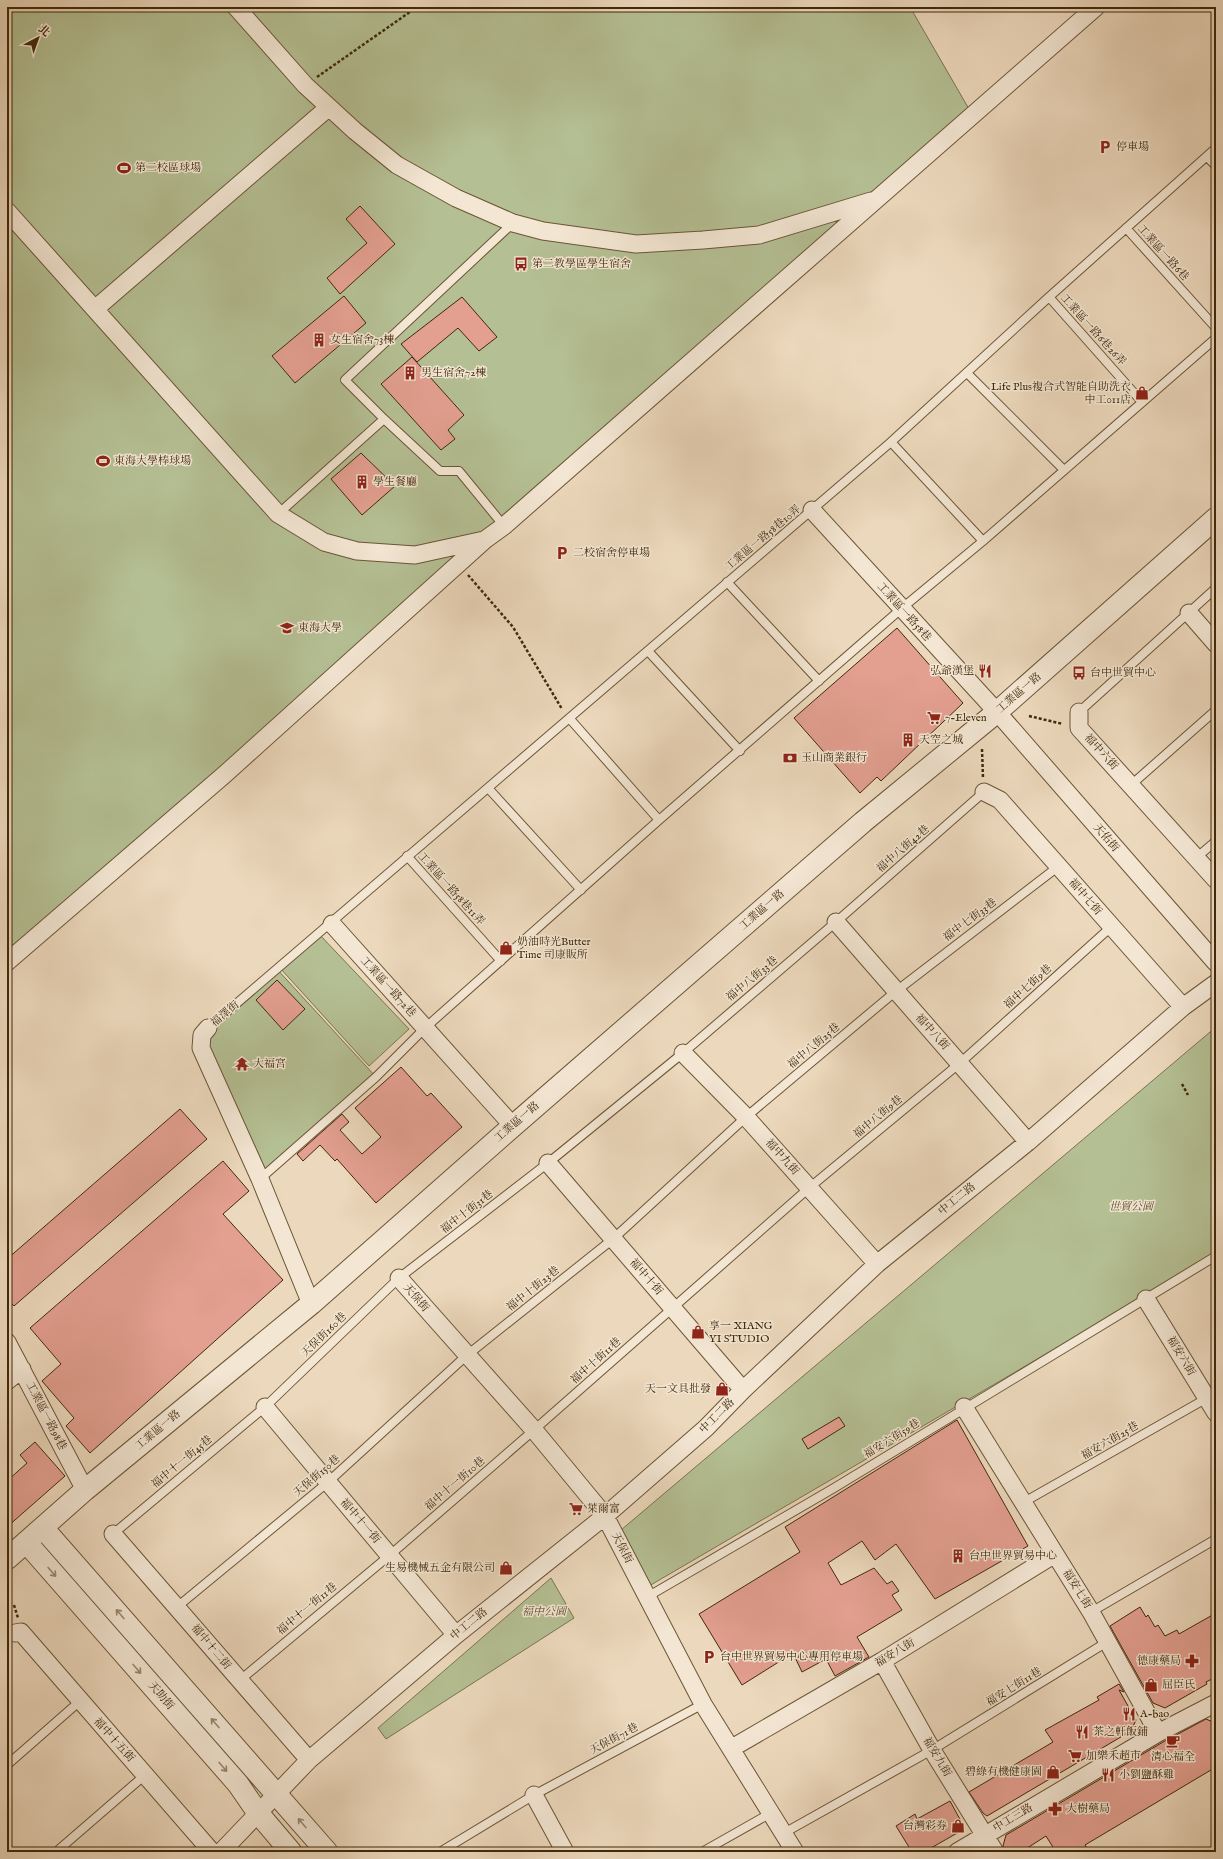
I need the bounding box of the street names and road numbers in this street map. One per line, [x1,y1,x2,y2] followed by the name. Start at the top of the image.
[1134,222,1192,284] street label: 工業區一路6巷
[1057,291,1129,369] street label: 工業區一路6巷26弄
[722,502,804,574] street label: 工業區一路58巷10弄
[874,580,934,644] street label: 工業區一路58巷
[994,670,1044,716] street label: 工業區一路
[1081,731,1121,773] street label: 福中六街
[1090,821,1122,855] street label: 天佑街
[874,822,932,876] street label: 福中八街42巷
[415,850,487,928] street label: 工業區一路58巷11弄
[1065,876,1105,918] street label: 福中七街
[737,887,787,933] street label: 工業區一路
[941,895,999,945] street label: 福中七街33巷
[723,953,781,1005] street label: 福中八街33巷
[357,954,419,1020] street label: 工業區一路72巷
[1001,962,1055,1012] street label: 福中七街9巷
[208,998,242,1030] street label: 福澤街
[912,1011,952,1053] street label: 福中八街
[785,1020,843,1072] street label: 福中八街25巷
[851,1092,905,1142] street label: 福中八街9巷
[492,1099,542,1145] street label: 工業區一路
[762,1136,802,1178] street label: 福中九街
[935,1180,979,1218] street label: 中工二路
[438,1187,496,1237] street label: 福中十街31巷
[626,1256,666,1298] street label: 福中十街
[504,1263,562,1315] street label: 福中十街23巷
[400,1281,432,1315] street label: 天保街
[298,1310,350,1360] street label: 天保街160巷
[1164,1334,1198,1378] street label: 福安六街
[568,1335,624,1387] street label: 福中十街11巷
[23,1379,69,1453] street label: 工業區一路98巷
[696,1395,738,1437] street label: 中工二路
[132,1407,184,1453] street label: 工業區一路
[861,1416,923,1462] street label: 福安六街59巷
[1079,1419,1141,1463] street label: 福安六街25巷
[149,1432,215,1492] street label: 福中十一街45巷
[291,1452,343,1500] street label: 天保街150巷
[422,1454,488,1514] street label: 福中十一街10巷
[337,1496,383,1546] street label: 福中十一街
[608,1530,636,1566] street label: 天保街
[1059,1567,1095,1611] street label: 福安七街
[274,1580,340,1638] street label: 福中十一街11巷
[447,1605,491,1643] street label: 中工二路
[188,1621,234,1673] street label: 福中十二街
[873,1636,917,1670] street label: 福安八街
[983,1664,1045,1710] street label: 福安七街11巷
[145,1679,177,1713] street label: 天助街
[90,1715,138,1765] street label: 福中十五街
[587,1720,641,1758] street label: 天保街71巷
[920,1735,954,1779] street label: 福安九街
[991,1801,1035,1835] street label: 中工三路

